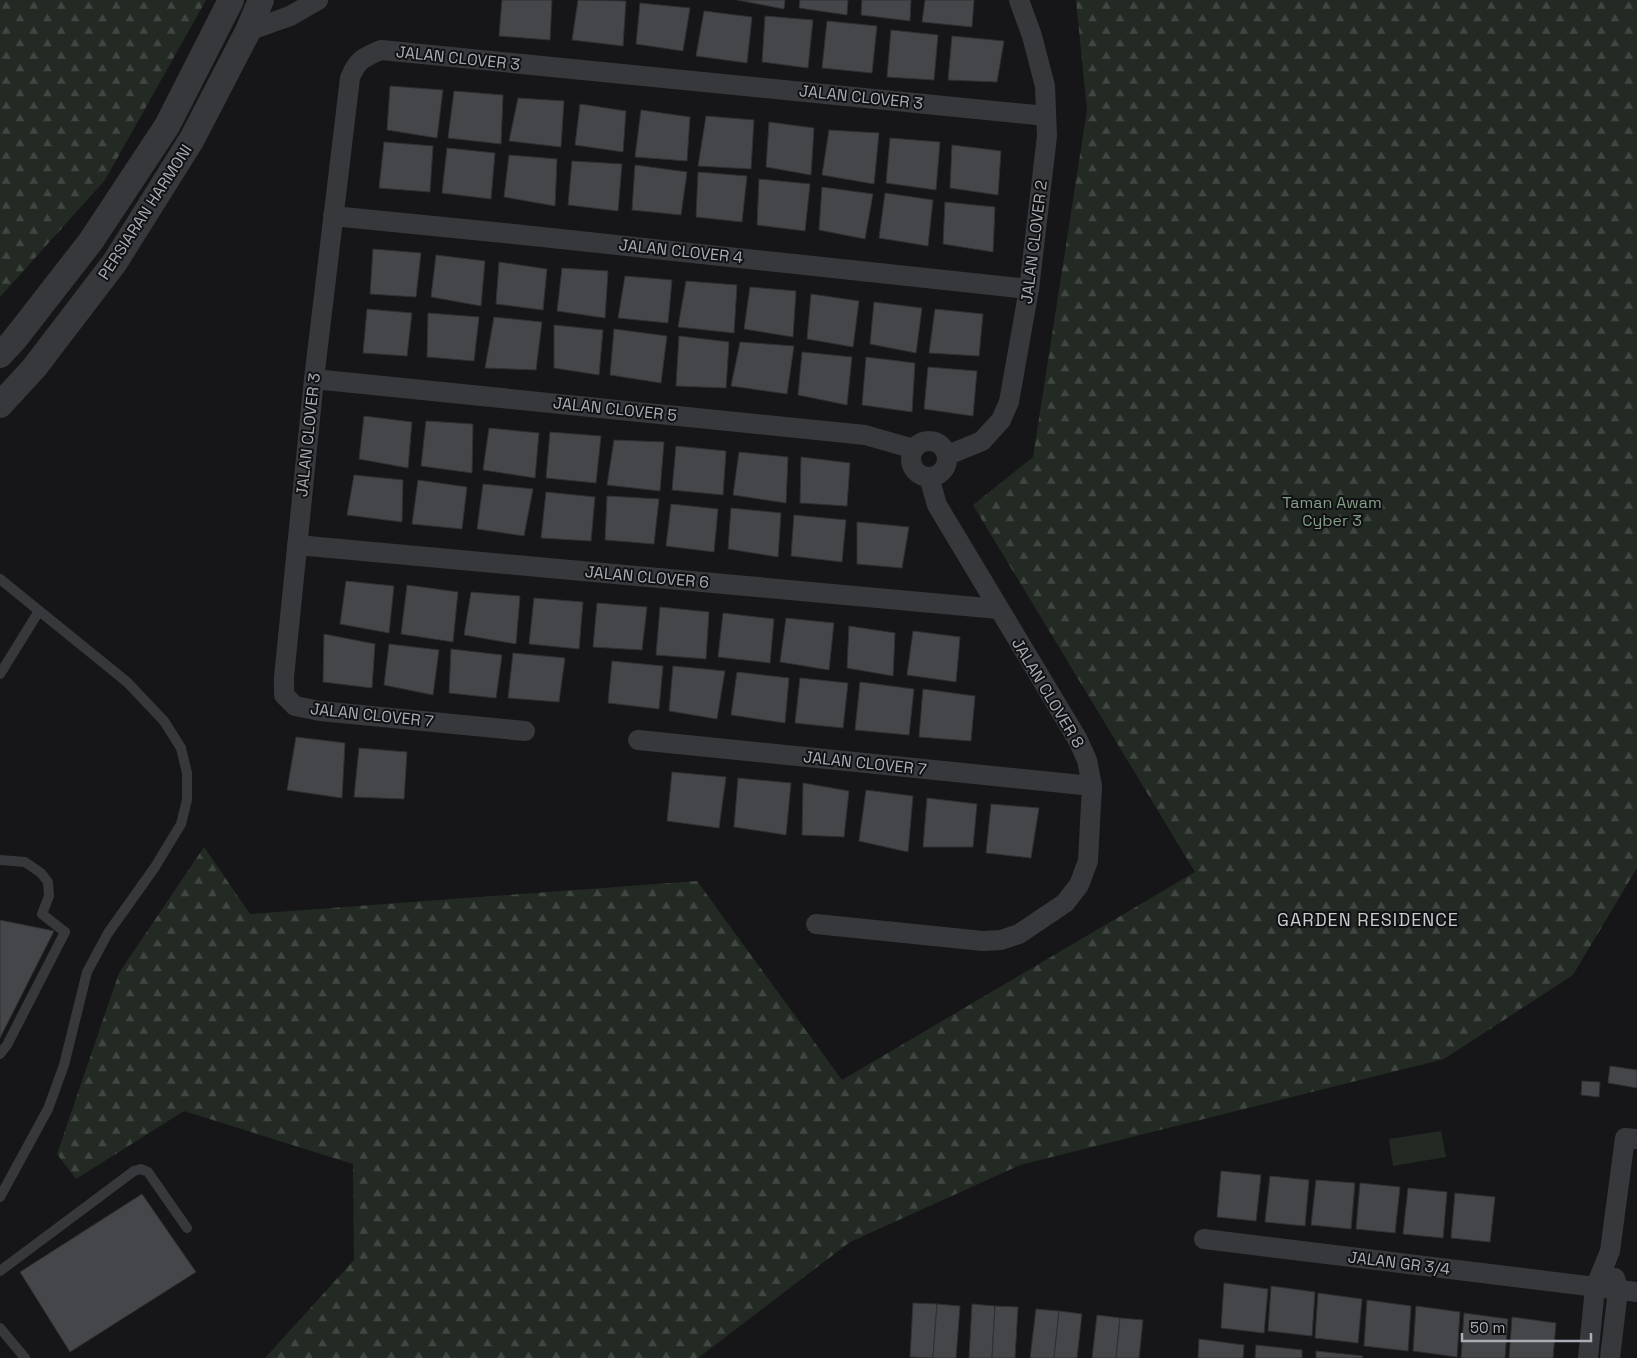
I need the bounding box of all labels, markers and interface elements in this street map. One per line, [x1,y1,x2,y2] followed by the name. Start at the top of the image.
[395,41,521,75] street label: JALAN CLOVER 3
[798,80,924,114] street label: JALAN CLOVER 3
[93,140,197,284] street label: PERSIARAN HARMONI
[1016,179,1052,305] street label: JALAN CLOVER 2
[618,234,744,268] street label: JALAN CLOVER 4
[291,372,325,498] street label: JALAN CLOVER 3
[552,392,678,426] street label: JALAN CLOVER 5
[1282,492,1382,531] park label: Taman Awam Cyber 3
[584,561,710,593] street label: JALAN CLOVER 6
[1007,634,1089,752] street label: JALAN CLOVER 8
[309,698,435,732] street label: JALAN CLOVER 7
[802,746,928,780] street label: JALAN CLOVER 7
[1277,908,1459,931] district label: GARDEN RESIDENCE
[1347,1246,1451,1280] street label: JALAN GR 3/4
[1462,1310,1591,1342] scale bar
[1470,1318,1505,1337] text: 50 m

